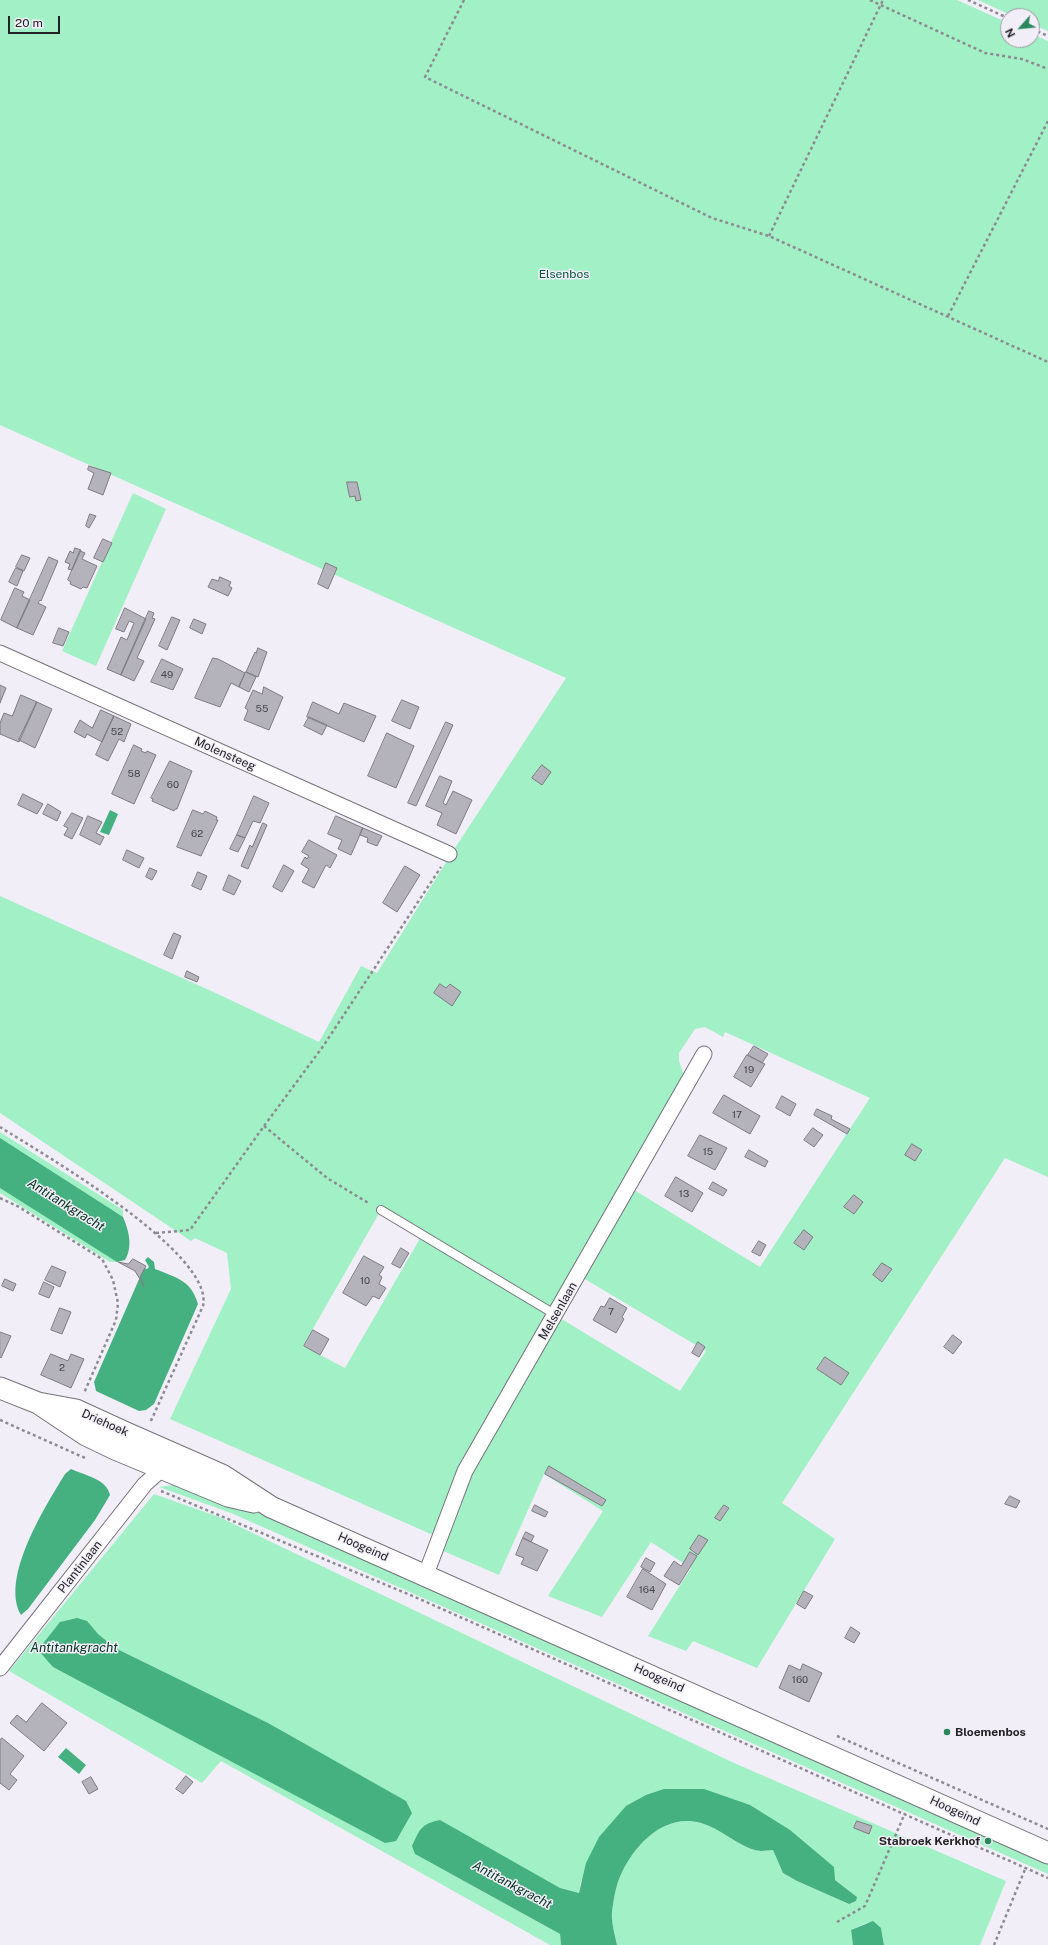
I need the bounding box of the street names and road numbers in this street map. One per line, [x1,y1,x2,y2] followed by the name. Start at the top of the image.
[192,734,258,774] street label: Molensteeg
[536,1280,580,1342] street label: Melsenlaan
[79,1406,131,1440] street label: Driehoek
[335,1529,391,1565] street label: Hoogeind
[55,1538,105,1596] street label: Plantinlaan
[631,1660,687,1696] street label: Hoogeind
[928,1793,982,1829] street label: Hoogeind

